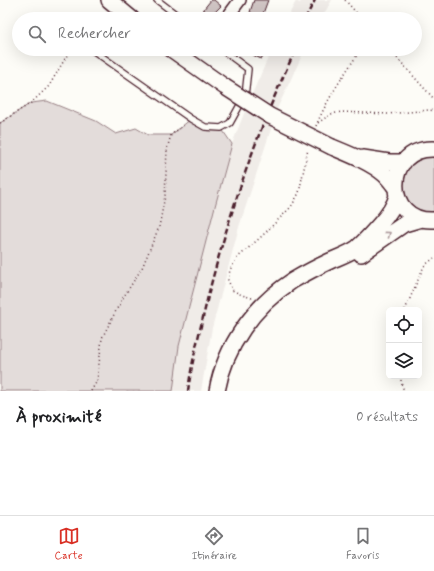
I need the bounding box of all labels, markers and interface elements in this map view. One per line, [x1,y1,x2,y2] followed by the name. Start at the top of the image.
[12,12,422,56] search box
[26,23,48,45] icon: search
[58,24,131,44] text: Rechercher
[384,232,391,239] one-way arrow
[386,307,422,379] map controls
[386,307,422,343] button: locate
[386,343,422,379] button: layers
[16,406,101,428] text: À proximité
[356,409,418,426] text: 0 résultats
[55,525,83,563] tab: Carte
[192,525,237,563] tab: Itinéraire
[346,525,379,563] tab: Favoris

